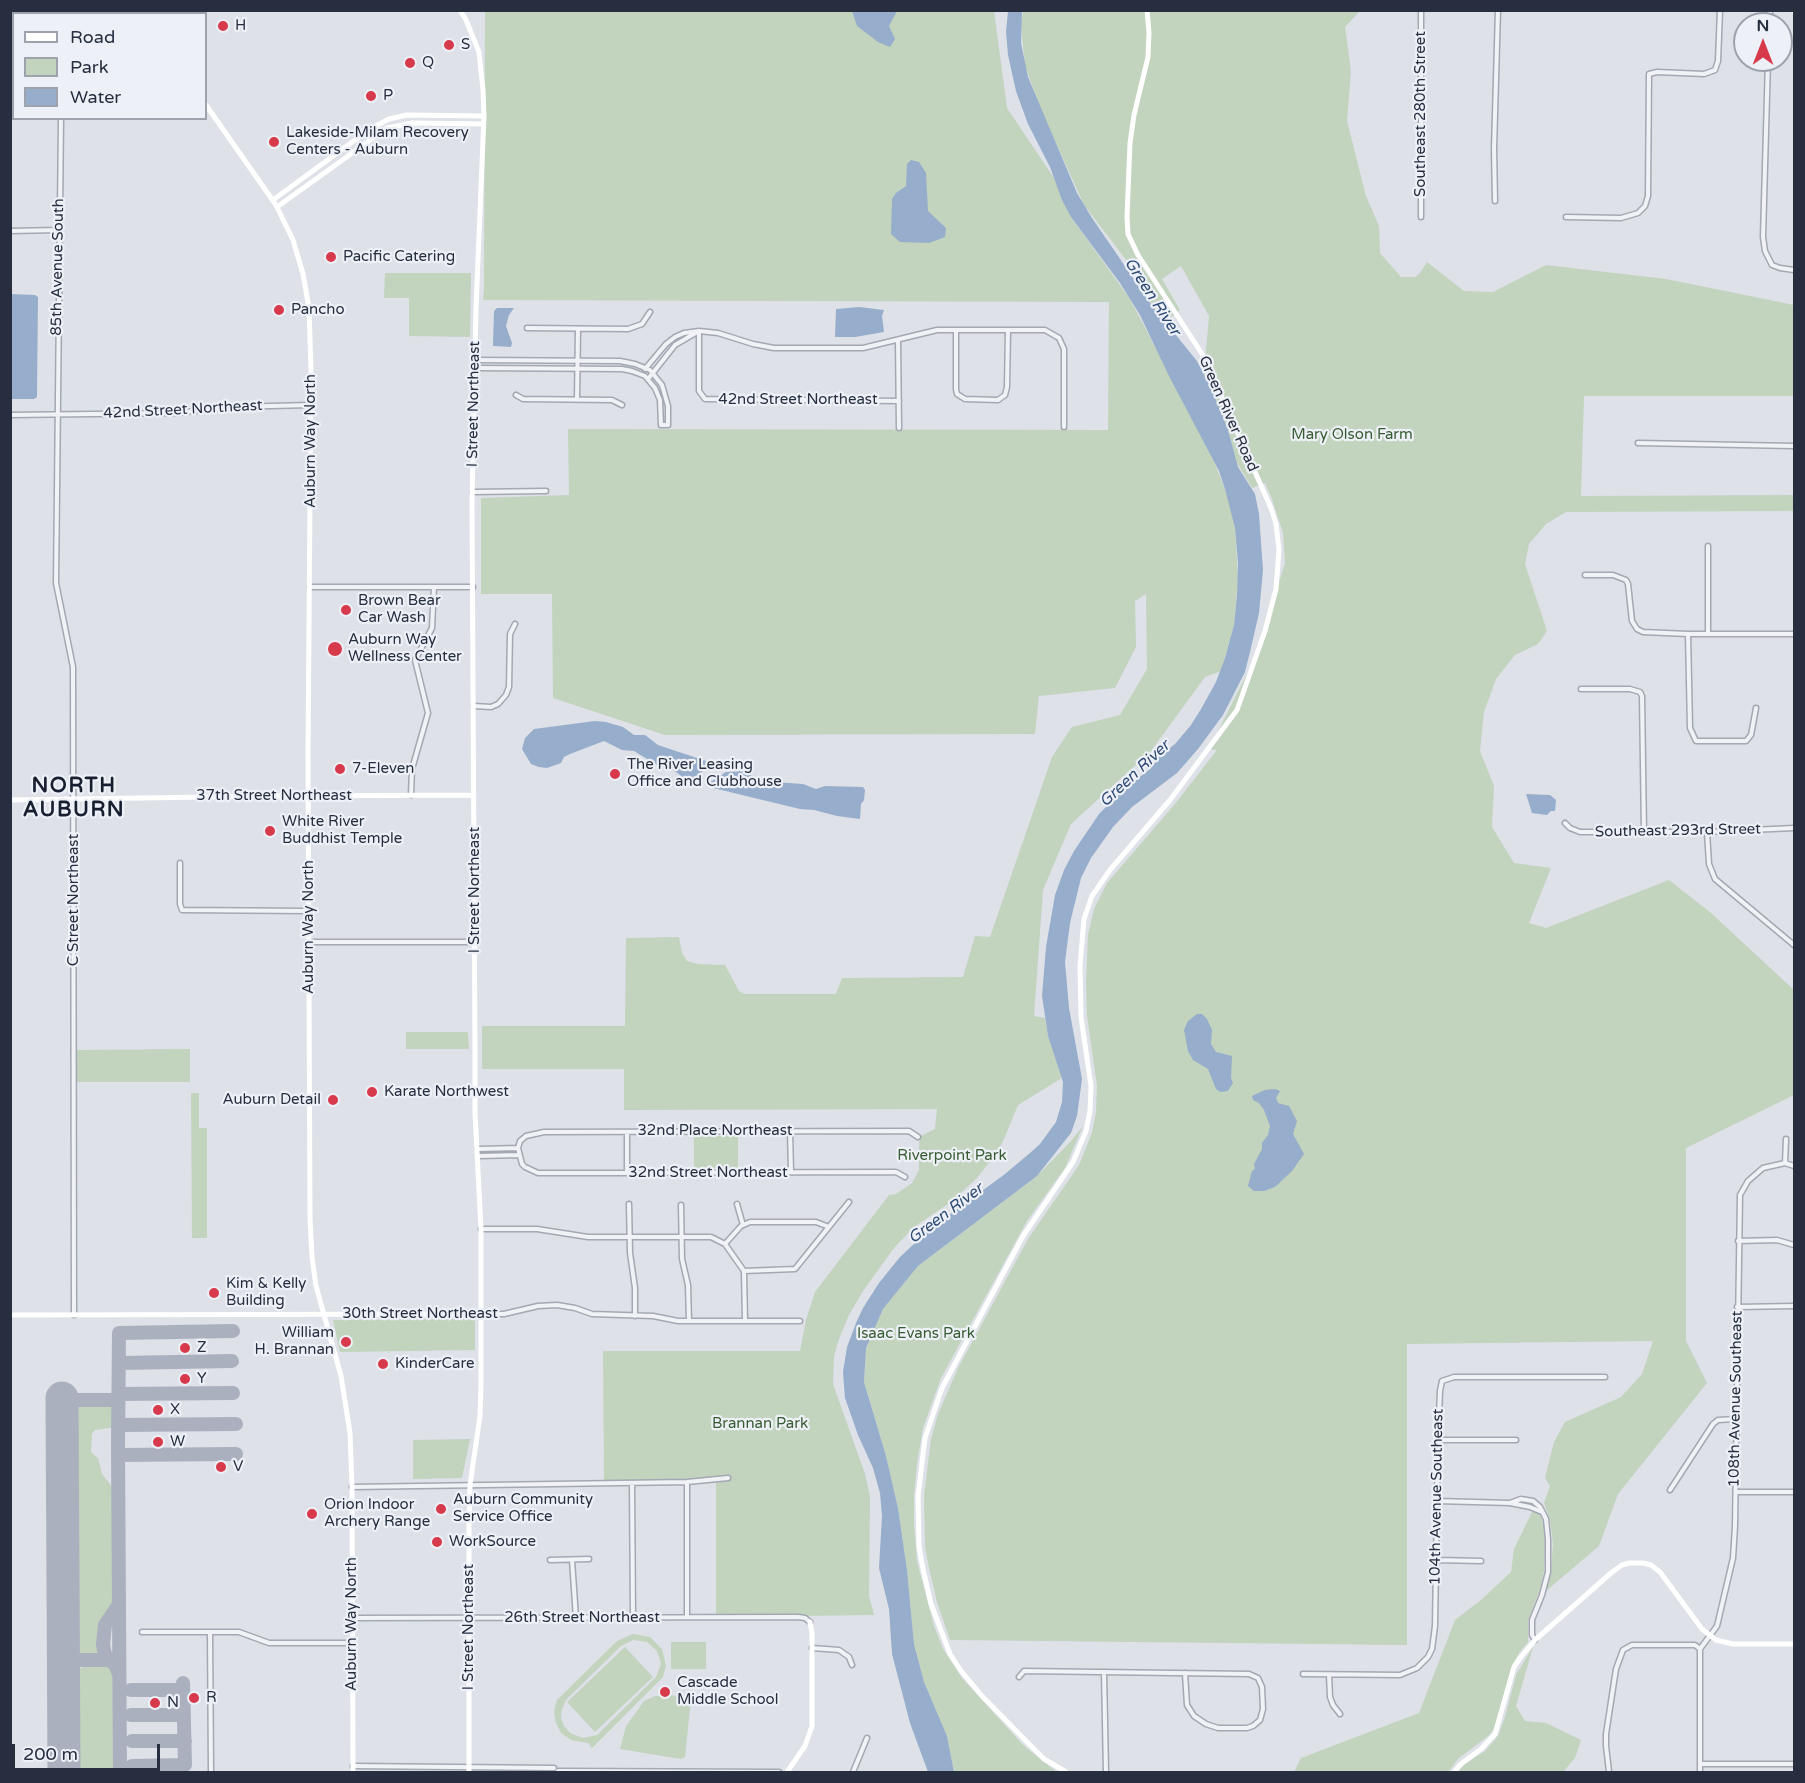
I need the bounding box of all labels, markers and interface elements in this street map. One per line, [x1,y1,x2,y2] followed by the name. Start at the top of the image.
[12,12,207,120] legend
[1733,12,1793,72] north arrow
[1757,16,1769,36] text: N
[235,17,246,35] place label: H
[216,19,230,33] marker: H
[70,26,115,48] text: Road
[1412,31,1430,197] street label: Southeast 280th Street
[461,36,470,54] place label: S
[442,38,456,52] marker: S
[422,54,434,72] place label: Q
[70,56,108,78] text: Park
[403,56,417,70] marker: Q
[70,86,121,108] text: Water
[383,87,393,105] place label: P
[364,89,378,103] marker: P
[286,124,469,159] place label: Lakeside-Milam Recovery Centers - Auburn
[267,135,281,149] marker: Lakeside-Milam Recovery Centers - Auburn
[48,198,68,336] street label: 85th Avenue South
[343,248,455,266] place label: Pacific Catering
[324,250,338,264] marker: Pacific Catering
[1120,254,1184,340] water label: Green River
[291,301,345,319] place label: Pancho
[272,303,286,317] marker: Pancho
[464,341,484,467] street label: I Street Northeast
[1194,353,1262,475] street label: Green River Road
[302,374,320,508] street label: Auburn Way North
[718,391,878,409] street label: 42nd Street Northeast
[103,397,263,423] street label: 42nd Street Northeast
[1291,426,1413,444] park label: Mary Olson Farm
[358,592,441,627] place label: Brown Bear Car Wash
[339,603,353,617] marker: Brown Bear Car Wash
[348,631,462,666] place label: Auburn Way Wellness Center
[326,640,344,658] marker: Auburn Way Wellness Center
[1096,737,1174,811] water label: Green River
[627,756,782,791] place label: The River Leasing Office and Clubhouse
[352,760,414,778] place label: 7-Eleven
[333,762,347,776] marker: 7-Eleven
[608,767,622,781] marker: The River Leasing Office and Clubhouse
[23,773,125,823] district label: NORTH AUBURN
[196,787,352,805] street label: 37th Street Northeast
[282,813,402,848] place label: White River Buddhist Temple
[1595,821,1761,841] street label: Southeast 293rd Street
[263,824,277,838] marker: White River Buddhist Temple
[466,827,484,953] street label: I Street Northeast
[65,834,83,966] street label: C Street Northeast
[300,860,318,994] street label: Auburn Way North
[384,1083,509,1101] place label: Karate Northwest
[365,1085,379,1099] marker: Karate Northwest
[222,1091,321,1109] place label: Auburn Detail
[326,1093,340,1107] marker: Auburn Detail
[637,1122,793,1140] street label: 32nd Place Northeast
[897,1147,1007,1165] park label: Riverpoint Park
[628,1164,788,1182] street label: 32nd Street Northeast
[905,1180,987,1248] water label: Green River
[226,1275,306,1310] place label: Kim & Kelly Building
[207,1286,221,1300] marker: Kim & Kelly Building
[342,1305,498,1323] street label: 30th Street Northeast
[1725,1310,1747,1488] street label: 108th Avenue Southeast
[255,1324,334,1359] place label: William H. Brannan
[857,1325,975,1343] park label: Isaac Evans Park
[339,1335,353,1349] marker: William H. Brannan
[197,1339,207,1357] place label: Z
[178,1341,192,1355] marker: Z
[395,1355,474,1373] place label: KinderCare
[376,1357,390,1371] marker: KinderCare
[197,1370,207,1388] place label: Y
[178,1372,192,1386] marker: Y
[170,1401,180,1419] place label: X
[151,1403,165,1417] marker: X
[1426,1408,1448,1586] street label: 104th Avenue Southeast
[712,1415,808,1433] park label: Brannan Park
[170,1433,185,1451] place label: W
[151,1435,165,1449] marker: W
[233,1458,243,1476] place label: V
[214,1460,228,1474] marker: V
[453,1491,593,1526] place label: Auburn Community Service Office
[324,1496,430,1531] place label: Orion Indoor Archery Range
[434,1502,448,1516] marker: Auburn Community Service Office
[305,1507,319,1521] marker: Orion Indoor Archery Range
[449,1533,536,1551] place label: WorkSource
[430,1535,444,1549] marker: WorkSource
[343,1557,361,1691] street label: Auburn Way North
[460,1564,478,1690] street label: I Street Northeast
[504,1609,660,1627] street label: 26th Street Northeast
[677,1674,778,1709] place label: Cascade Middle School
[658,1685,672,1699] marker: Cascade Middle School
[206,1689,217,1707] place label: R
[187,1691,201,1705] marker: R
[167,1694,179,1712] place label: N
[148,1696,162,1710] marker: N
[15,1732,164,1770] scale bar
[23,1743,78,1765] text: 200 m

